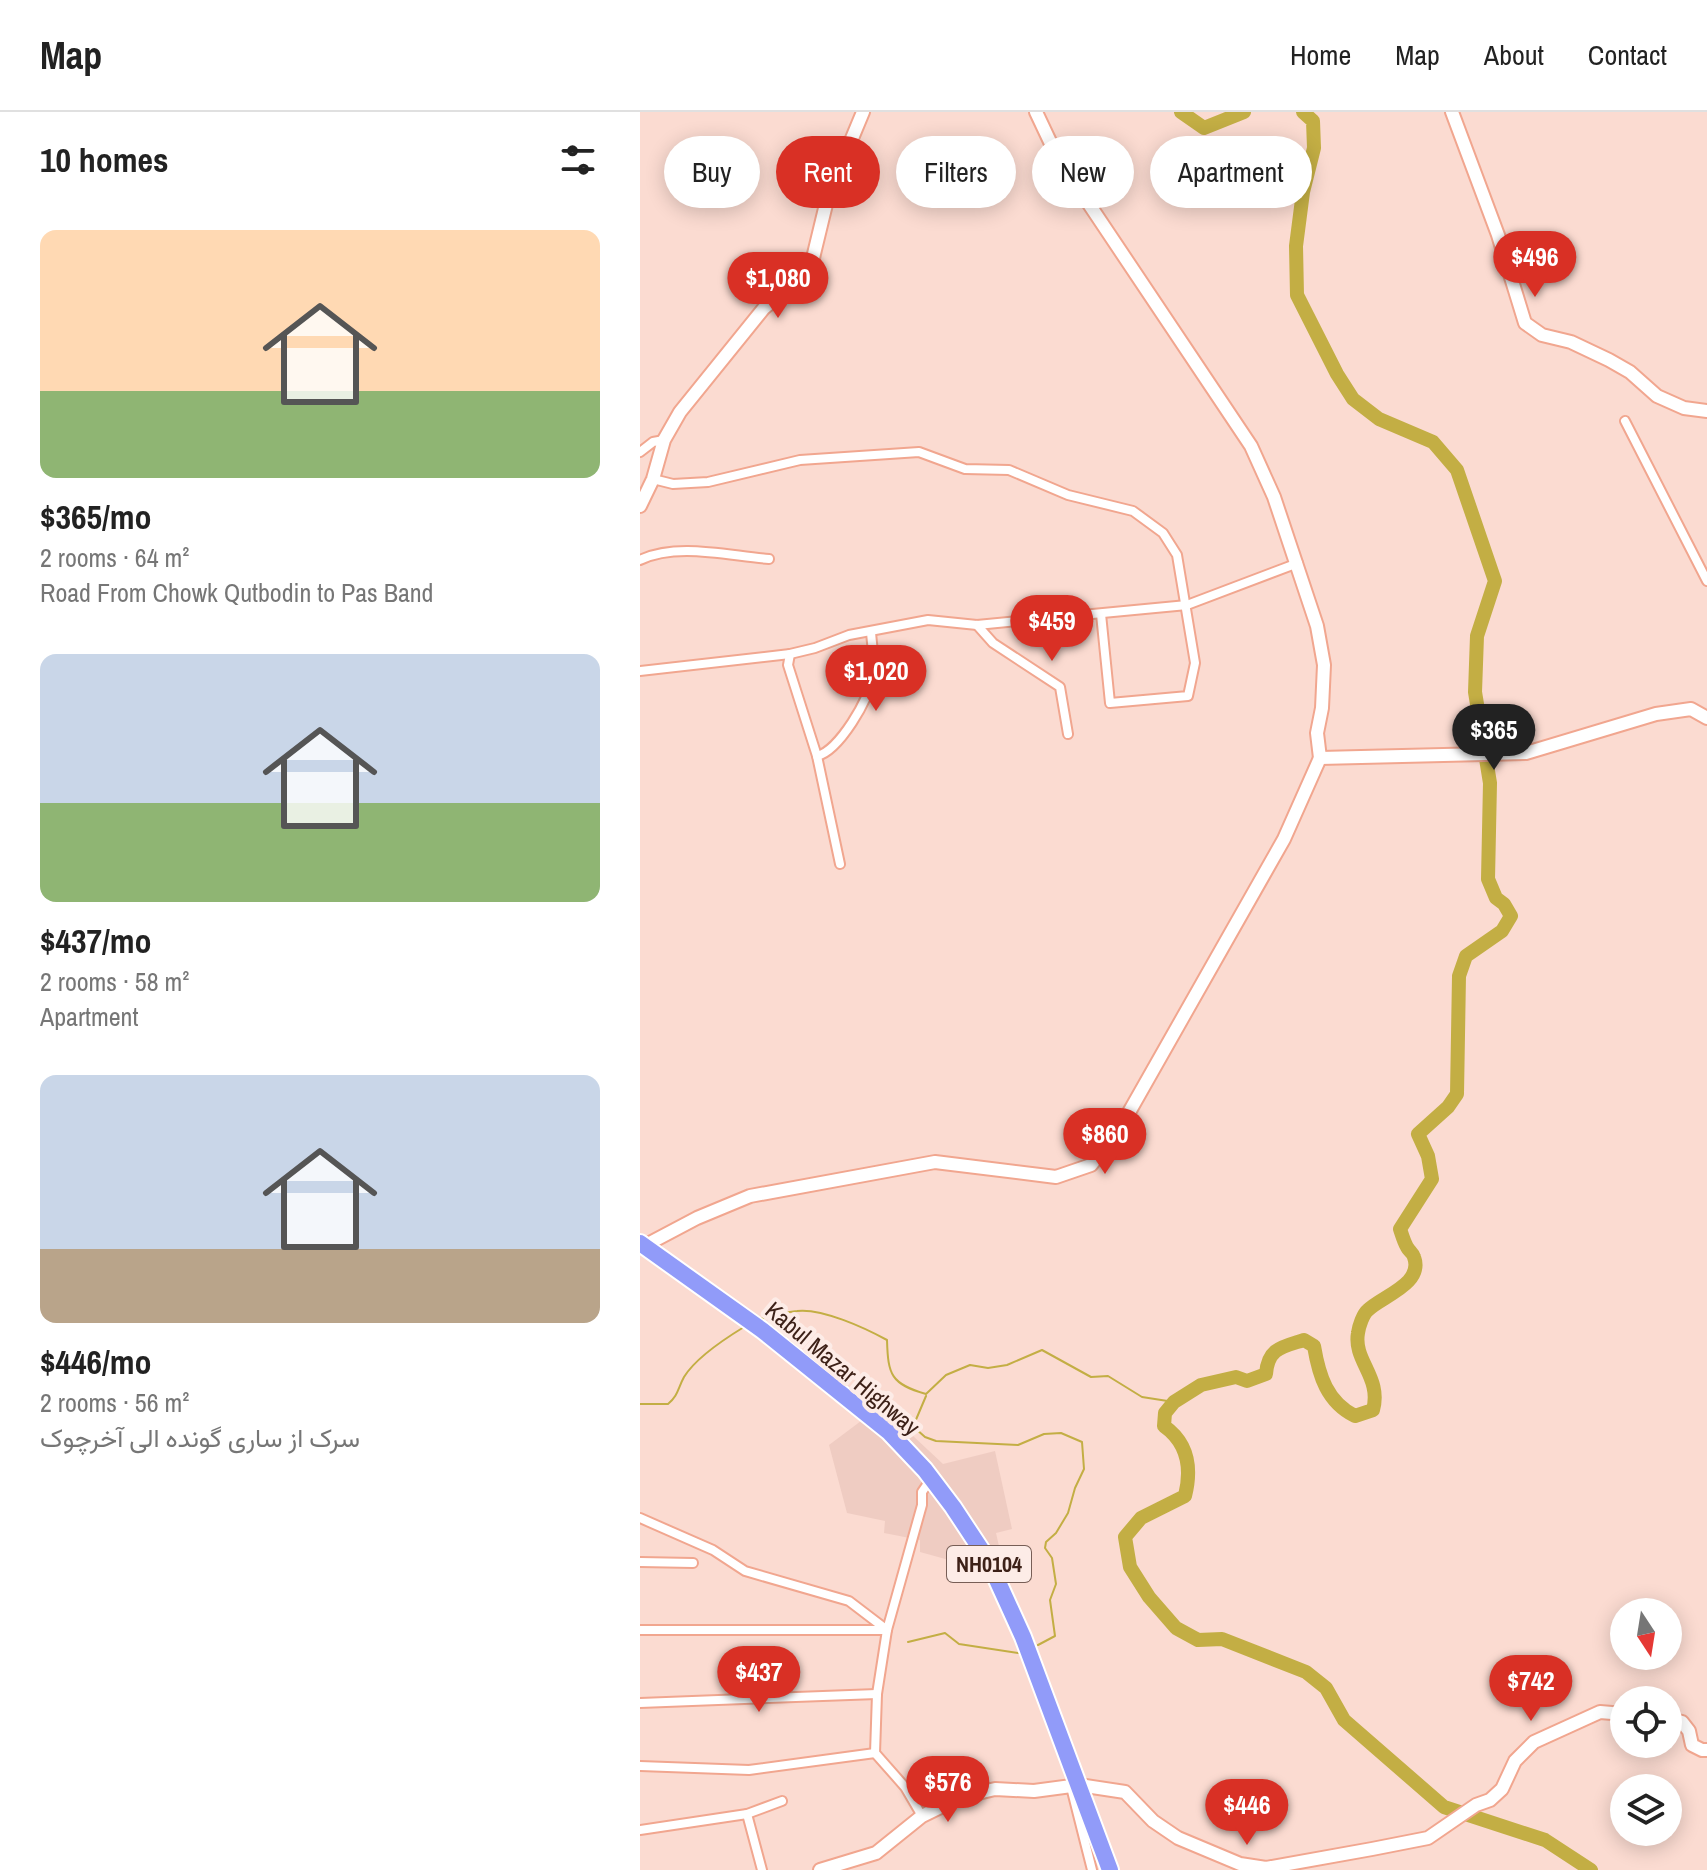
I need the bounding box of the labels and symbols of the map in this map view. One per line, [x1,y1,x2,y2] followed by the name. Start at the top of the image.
[1488,231,1582,299] pin: $496
[713,252,843,320] pin: $1,080
[1005,595,1099,663] pin: $459
[811,645,941,713] pin: $1,020
[1447,704,1541,772] pin: $365
[1058,1108,1152,1176] pin: $860
[759,1294,927,1442] street label: Kabul Mazar Highway
[947,1546,1031,1582] road number: NH0104
[1610,1598,1682,1670] north arrow
[712,1646,806,1714] pin: $437
[1484,1655,1578,1723] pin: $742
[901,1756,995,1824] pin: $576
[1200,1779,1294,1847] pin: $446

